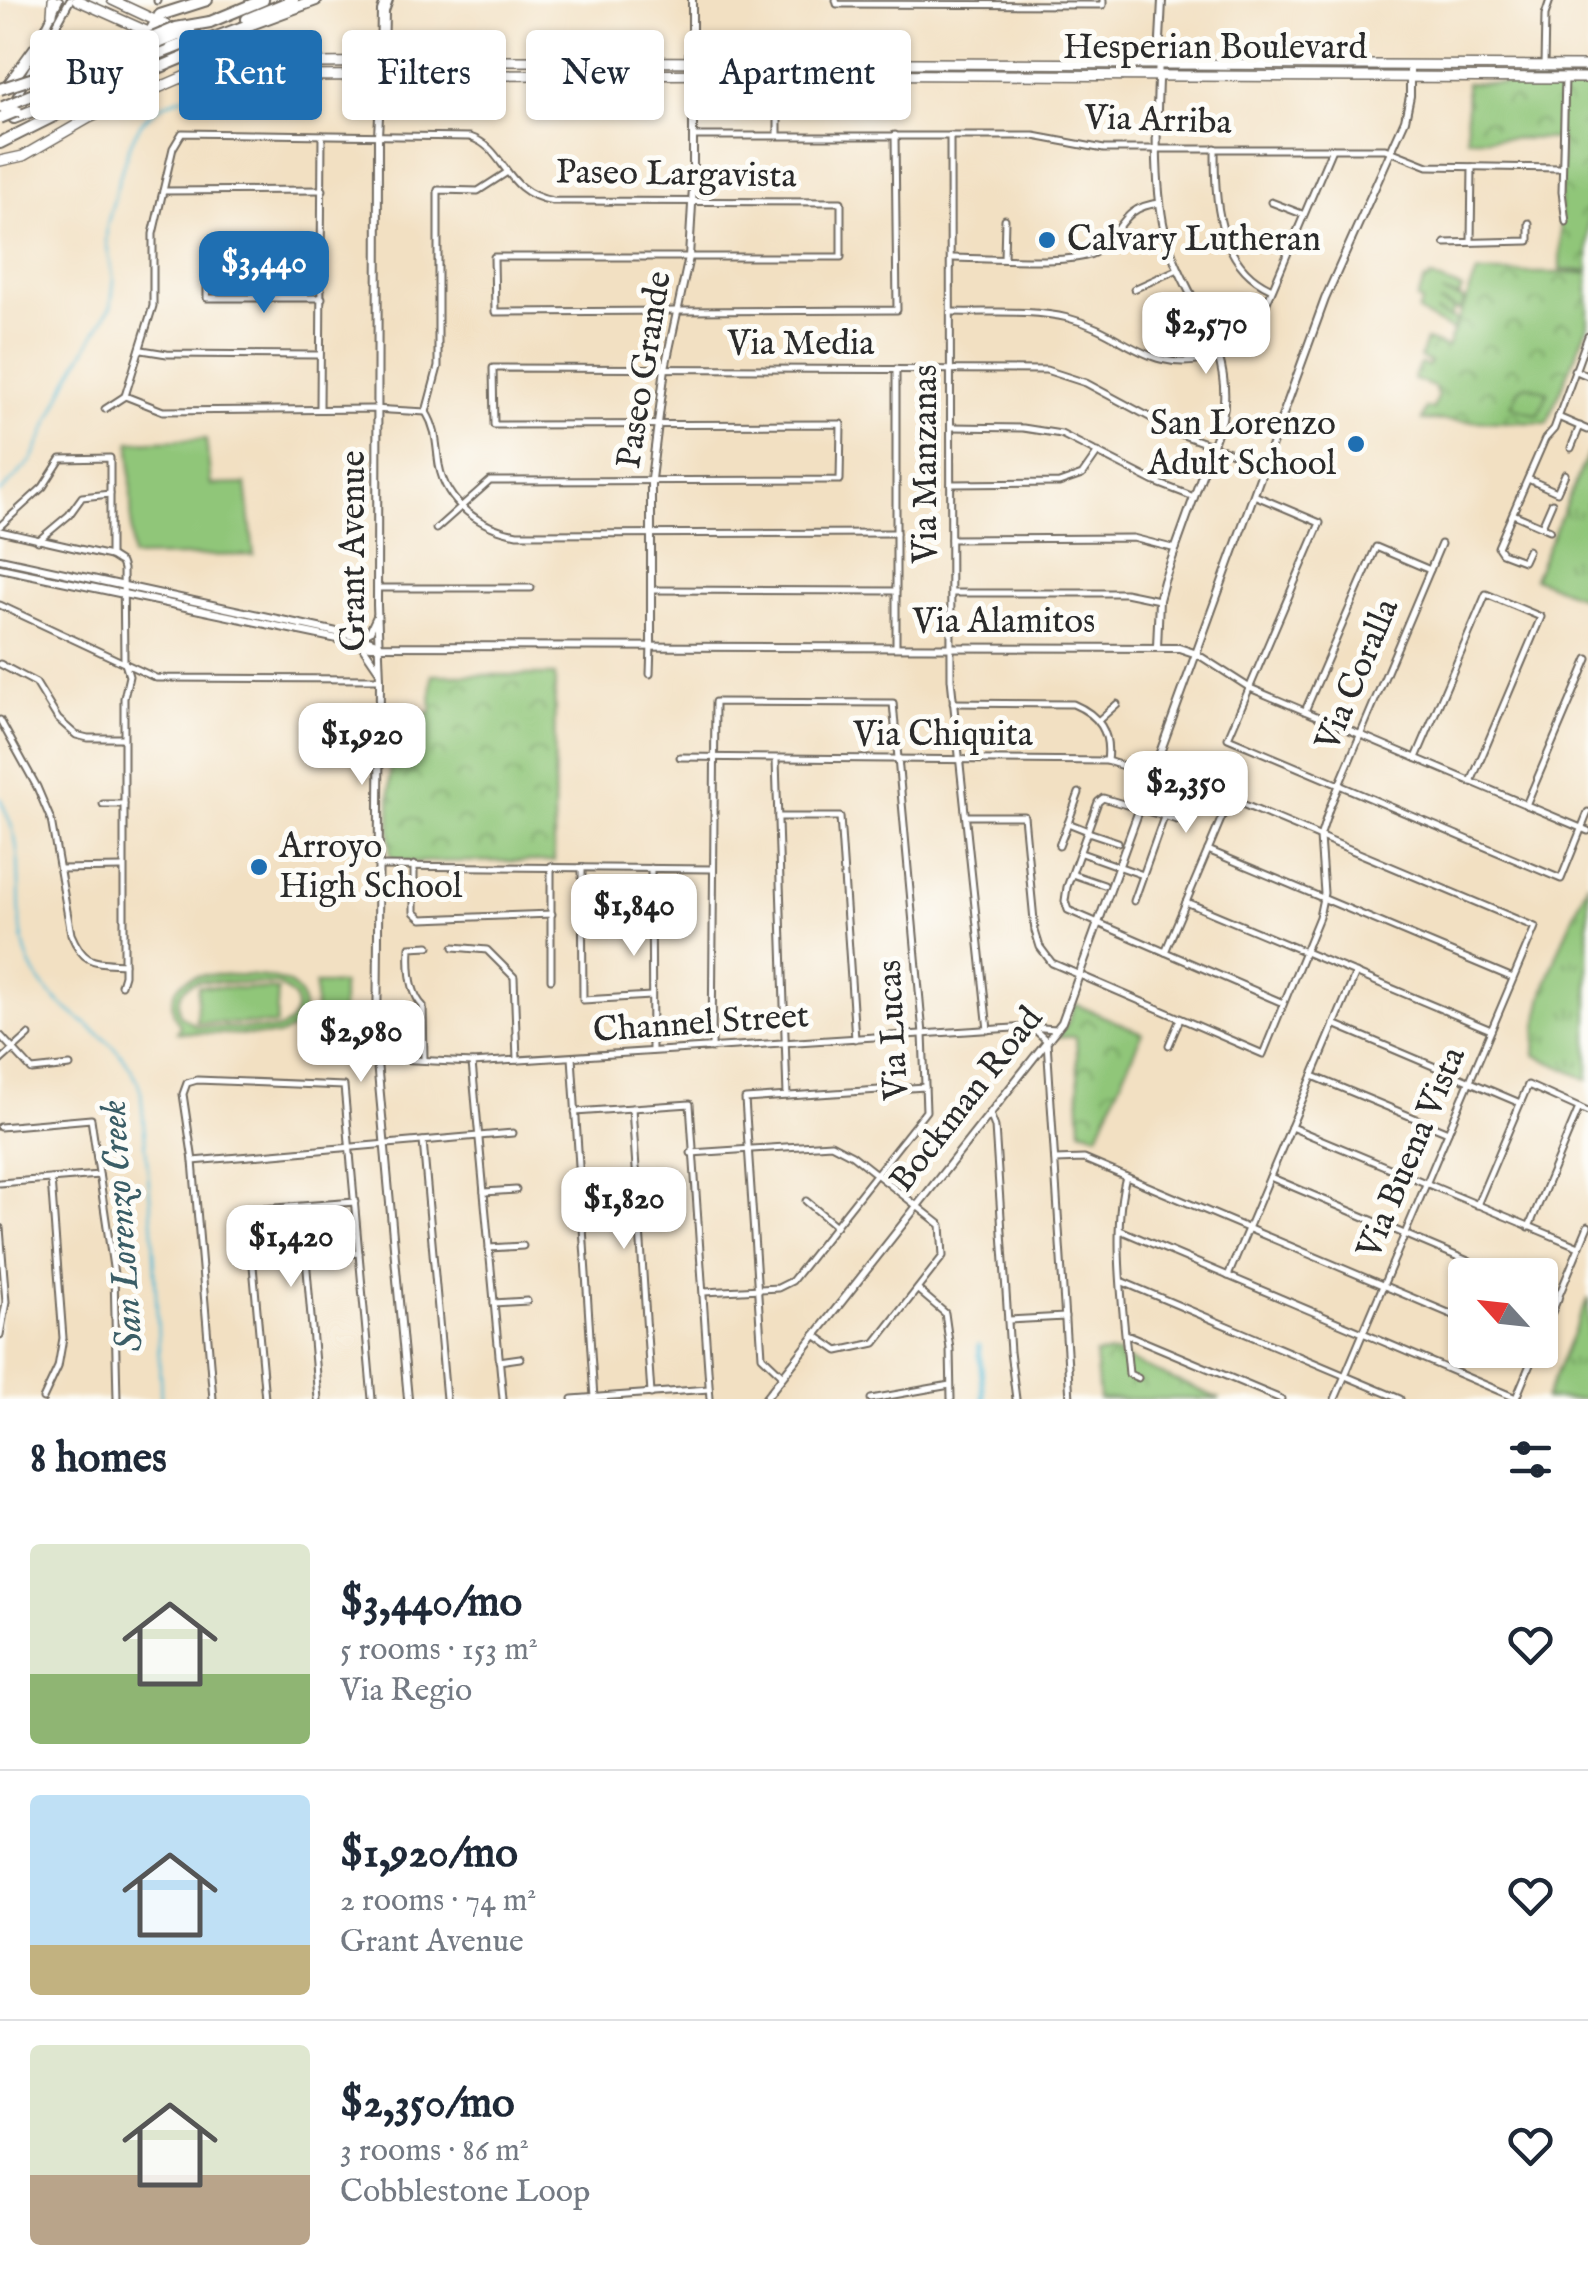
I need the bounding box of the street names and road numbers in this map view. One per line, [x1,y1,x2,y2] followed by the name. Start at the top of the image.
[1063,26,1367,71] street label: Hesperian Boulevard
[1083,96,1233,146] street label: Via Arriba
[555,150,798,200] street label: Paseo Largavista
[607,268,683,472] street label: Paseo Grande
[727,322,875,367] street label: Via Media
[904,364,949,565] street label: Via Manzanas
[332,451,377,651] street label: Grant Avenue
[1305,591,1411,759] street label: Via Coralla
[912,600,1095,645] street label: Via Alamitos
[852,713,1034,758] street label: Via Chiquita
[868,959,920,1102] street label: Via Lucas
[592,994,810,1054] street label: Channel Street
[881,998,1054,1202] street label: Bockman Road
[1347,1040,1477,1266] street label: Via Buena Vista

